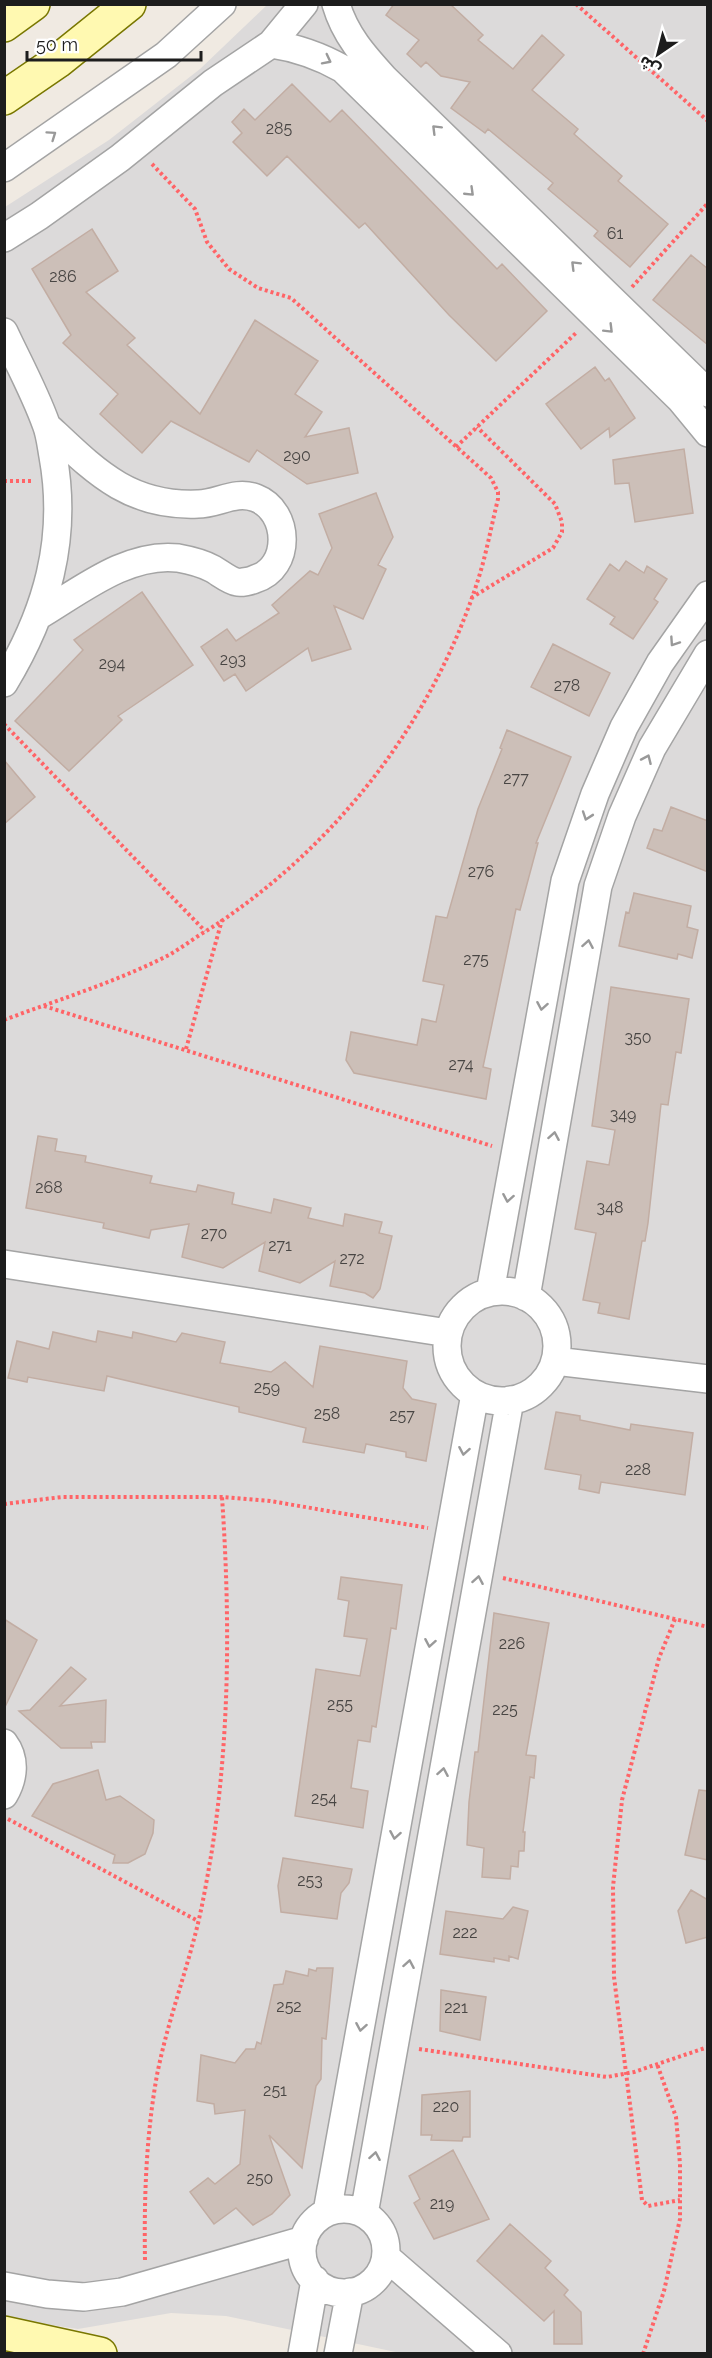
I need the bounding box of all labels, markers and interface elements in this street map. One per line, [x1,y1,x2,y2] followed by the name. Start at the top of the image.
[27,24,201,62] scale bar
[628,24,688,84] north arrow
[36,34,78,55] text: 50 m
[635,52,664,80] text: ش
[321,53,332,64] one-way arrow
[266,119,293,138] house number: 285
[432,125,443,136] one-way arrow
[46,131,57,142] one-way arrow
[464,185,474,196] one-way arrow
[607,224,623,243] house number: 61
[571,262,582,273] one-way arrow
[49,267,77,286] house number: 286
[602,322,612,333] one-way arrow
[283,446,311,465] house number: 290
[670,636,681,647] one-way arrow
[220,650,246,669] house number: 293
[99,654,125,673] house number: 294
[554,676,580,695] house number: 278
[640,754,652,765] one-way arrow
[503,769,529,788] house number: 277
[582,810,594,821] one-way arrow
[468,862,494,881] house number: 276
[581,939,594,949] one-way arrow
[463,950,489,969] house number: 275
[536,1000,549,1010] one-way arrow
[624,1028,652,1047] house number: 350
[449,1055,474,1074] house number: 274
[610,1105,636,1124] house number: 349
[547,1131,560,1141] one-way arrow
[35,1178,63,1197] house number: 268
[502,1193,514,1202] one-way arrow
[597,1198,623,1217] house number: 348
[201,1224,227,1243] house number: 270
[268,1236,292,1255] house number: 271
[339,1249,365,1268] house number: 272
[254,1378,280,1397] house number: 259
[314,1404,340,1423] house number: 258
[389,1406,415,1425] house number: 257
[458,1446,471,1456] one-way arrow
[625,1460,651,1479] house number: 228
[471,1576,483,1585] one-way arrow
[499,1634,525,1653] house number: 226
[424,1638,436,1648] one-way arrow
[327,1695,353,1714] house number: 255
[492,1700,518,1719] house number: 225
[436,1768,449,1778] one-way arrow
[311,1789,337,1808] house number: 254
[389,1830,402,1840] one-way arrow
[297,1871,323,1890] house number: 253
[452,1923,478,1942] house number: 222
[402,1960,415,1970] one-way arrow
[276,1997,302,2016] house number: 252
[444,1998,468,2017] house number: 221
[355,2022,368,2032] one-way arrow
[263,2081,287,2100] house number: 251
[433,2097,459,2116] house number: 220
[368,2152,380,2161] one-way arrow
[247,2169,273,2188] house number: 250
[430,2194,454,2213] house number: 219

